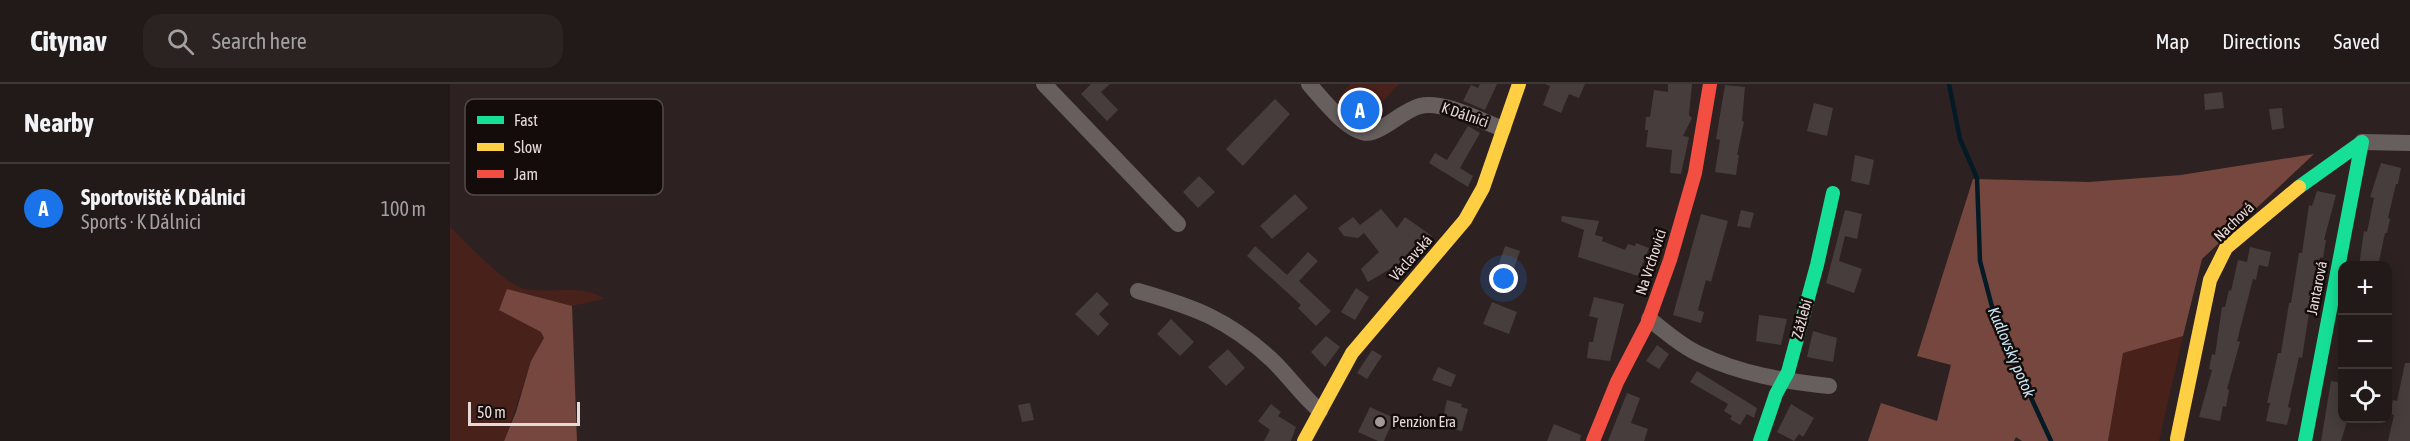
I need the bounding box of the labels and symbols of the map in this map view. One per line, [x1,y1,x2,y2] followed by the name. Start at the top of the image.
[1340,87,1380,132] pin: A
[465,99,663,195] legend
[1439,99,1491,130] street label: K Dálnici
[514,111,538,129] text: Fast
[514,138,542,156] text: Slow
[514,165,538,183] text: Jam
[2210,199,2257,245] street label: Nachová
[1632,227,1669,297] street label: Na Vrchovici
[1386,231,1436,284] street label: Václavská
[2303,259,2330,316] street label: Jantarová
[1489,264,1518,293] your location
[1788,297,1815,341] street label: Zážlebí
[1984,304,2040,401] water label: Kudlovský potok
[468,399,580,426] scale bar
[1392,413,1456,430] place label: Penzion Era
[1373,415,1387,429] marker: Penzion Era

